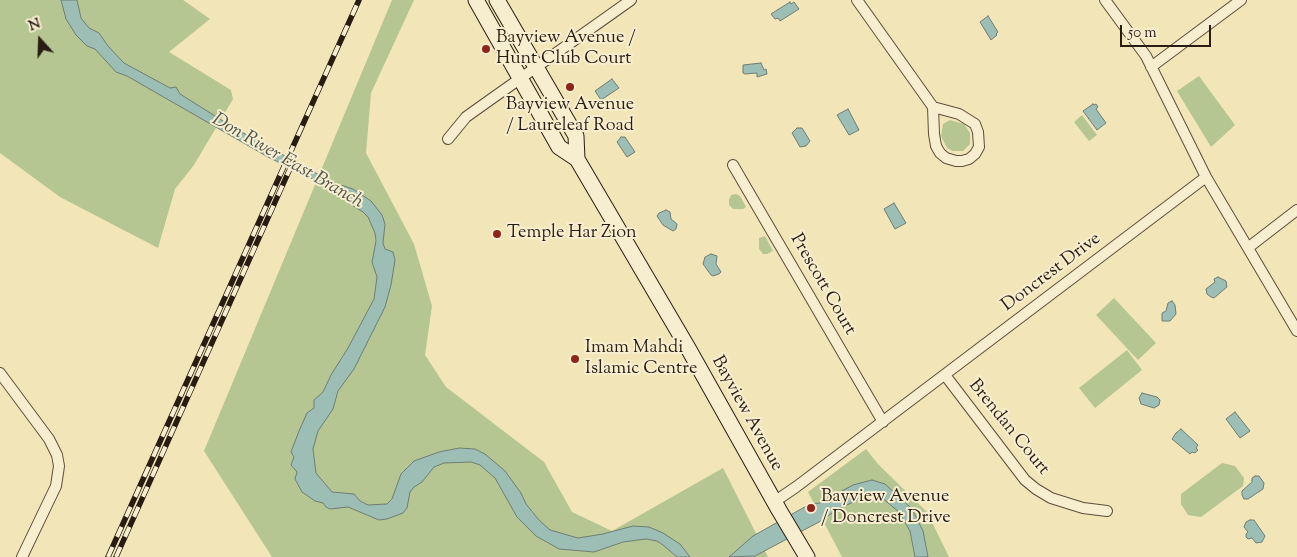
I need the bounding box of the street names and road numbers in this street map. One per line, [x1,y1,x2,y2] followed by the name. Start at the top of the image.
[998,229,1106,317] street label: Doncrest Drive
[784,231,860,339] street label: Prescott Court
[705,353,787,475] street label: Bayview Avenue
[963,376,1053,480] street label: Brendan Court

